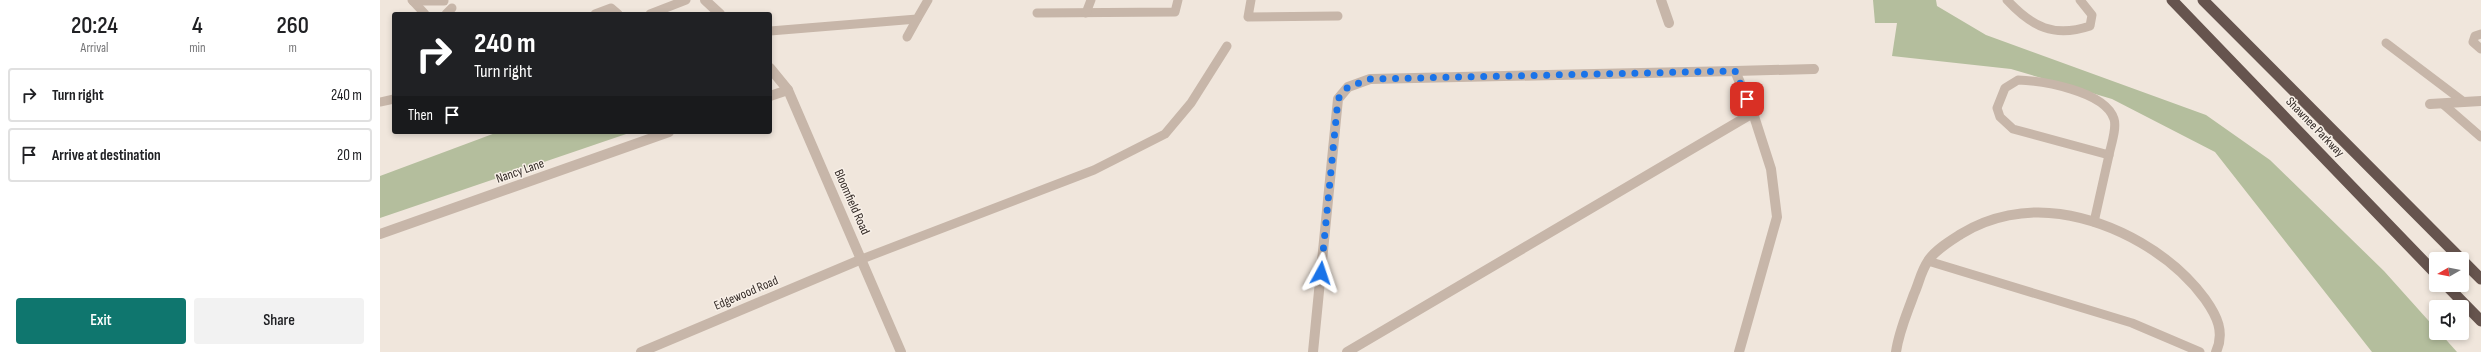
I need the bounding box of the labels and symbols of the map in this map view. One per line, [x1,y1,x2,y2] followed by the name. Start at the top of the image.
[1730,82,1764,116] pin
[2282,94,2348,160] street label: Shawnee Parkway
[494,155,546,187] street label: Nancy Lane
[830,167,874,237] street label: Bloomfield Road
[1300,252,1342,294] position arrow
[2429,252,2469,292] north arrow
[711,272,781,314] street label: Edgewood Road

